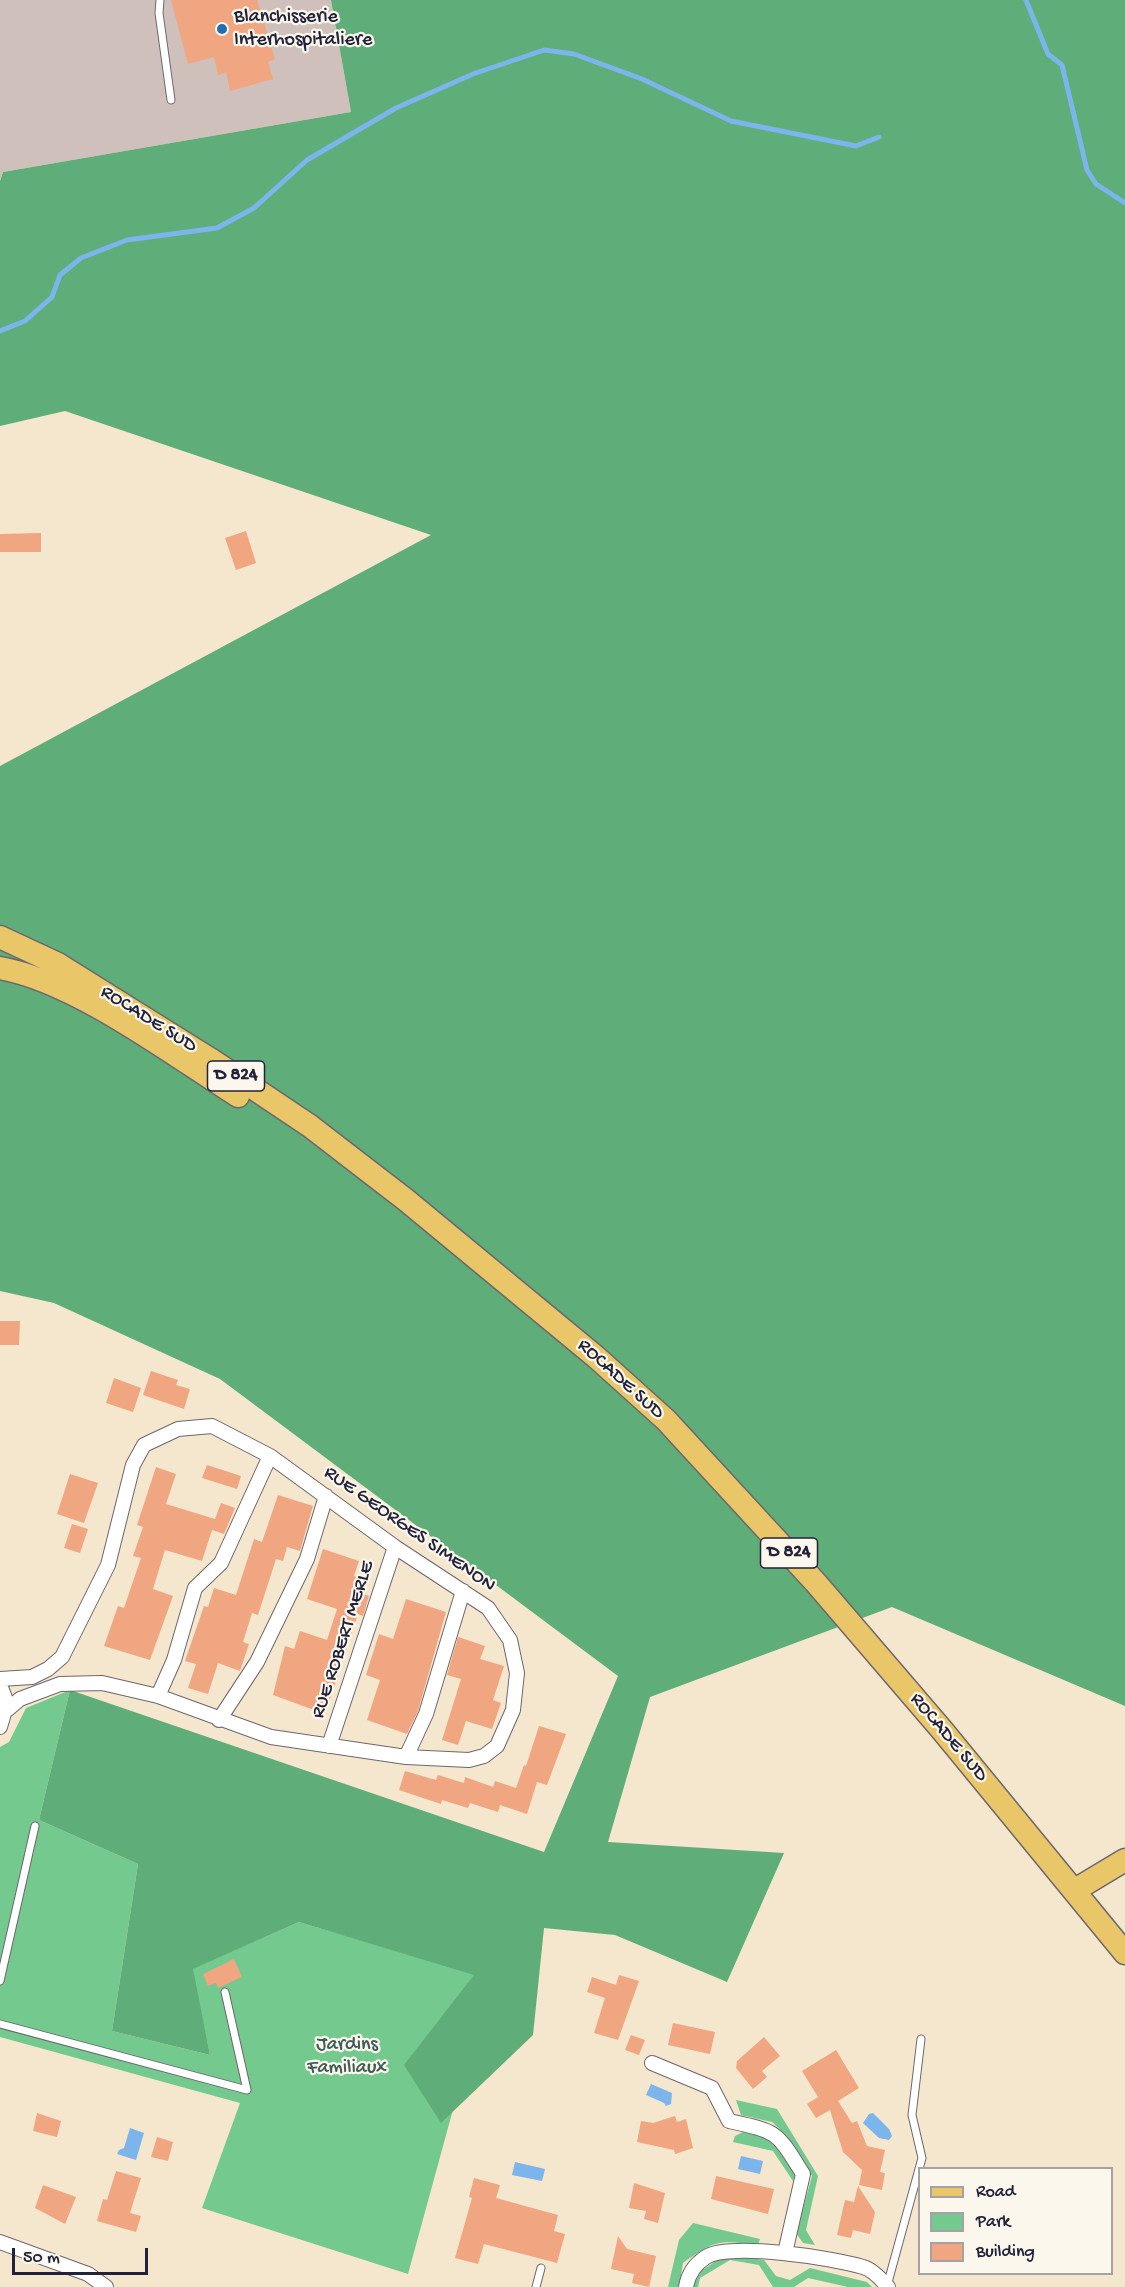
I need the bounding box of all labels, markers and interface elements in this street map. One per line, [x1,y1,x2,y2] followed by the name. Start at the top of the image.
[234,6,372,53] place label: Blanchisserie Interhospitaliere
[215,22,229,36] marker: Blanchisserie Interhospitaliere
[95,981,201,1059] street label: ROCADE SUD
[208,1061,264,1091] road number: D 824
[571,1335,669,1425] street label: ROCADE SUD
[318,1462,500,1598] street label: RUE GEORGES SIMENON
[760,1538,818,1568] road number: D 824
[307,1558,381,1722] street label: RUE ROBERT MERLE
[904,1688,992,1788] street label: ROCADE SUD
[307,2034,387,2081] park label: Jardins Familiaux
[918,2167,1113,2275] legend
[976,2182,1015,2203] text: Road
[976,2212,1010,2233] text: Park
[15,2236,152,2274] scale bar
[976,2242,1035,2263] text: Building
[23,2248,60,2269] text: 50 m

